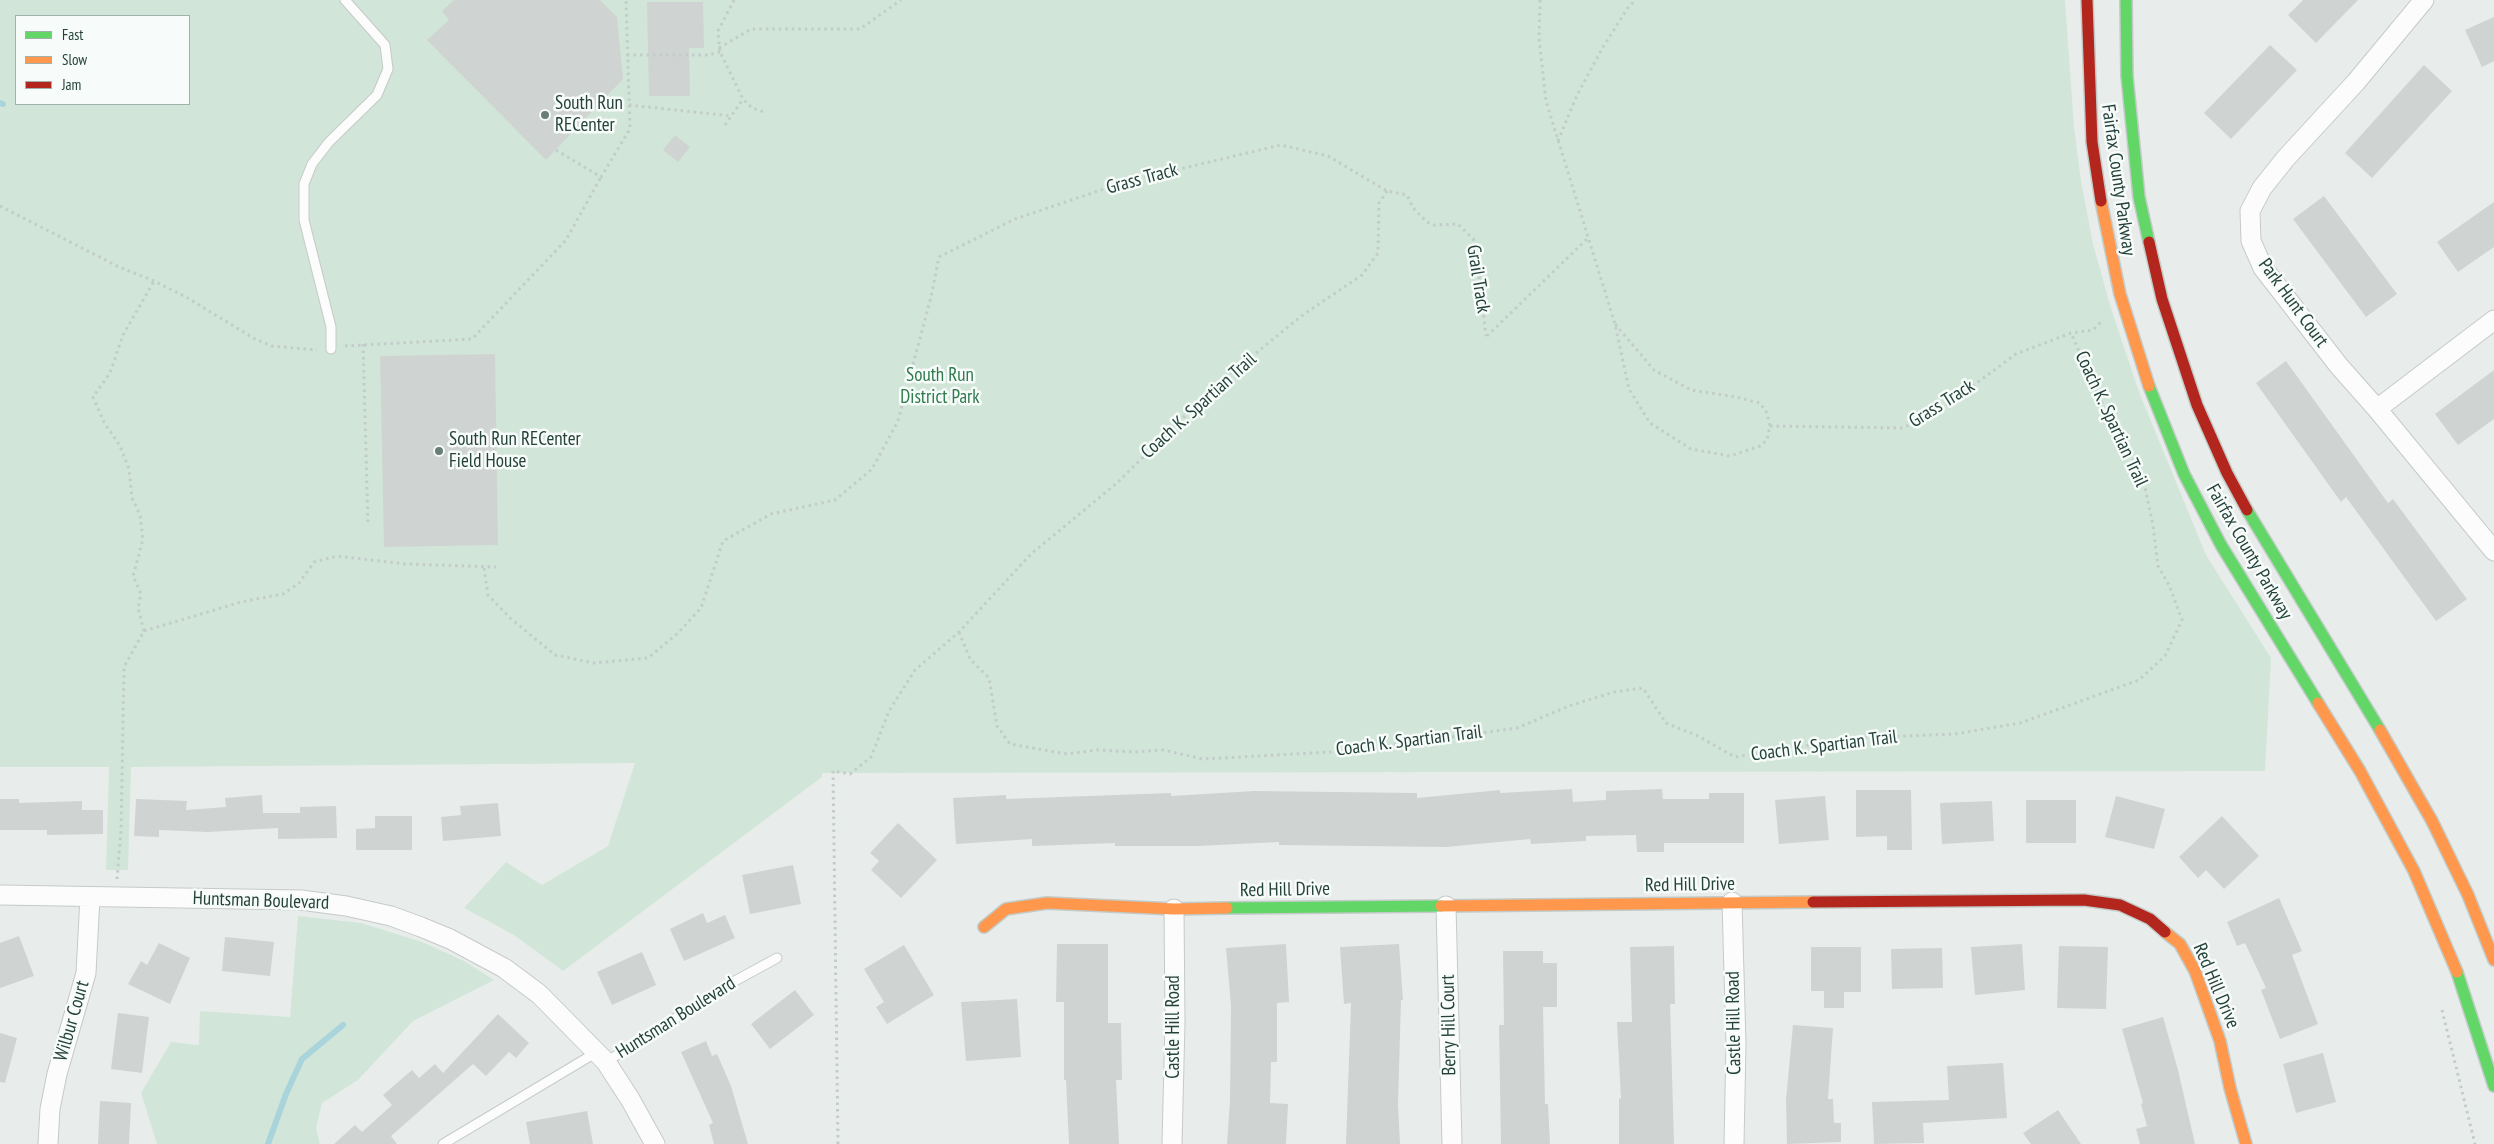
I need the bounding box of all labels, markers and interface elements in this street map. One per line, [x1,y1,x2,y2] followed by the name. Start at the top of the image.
[15,15,190,105] legend
[62,25,83,44] text: Fast
[62,50,87,69] text: Slow
[62,75,81,94] text: Jam
[555,93,623,137] place label: South Run RECenter
[2096,103,2140,257] street label: Fairfax County Parkway
[539,109,551,121] marker: South Run RECenter
[1104,159,1180,199] street label: Grass Track
[1461,243,1495,315] street label: Grail Track
[2253,254,2333,352] street label: Park Hunt Court
[1137,348,1261,464] street label: Coach K. Spartian Trail
[2070,348,2152,490] street label: Coach K. Spartian Trail
[900,365,980,409] park label: South Run District Park
[1905,375,1979,433] street label: Grass Track
[449,429,581,473] place label: South Run RECenter Field House
[433,445,445,457] marker: South Run RECenter Field House
[2201,480,2297,624] street label: Fairfax County Parkway
[1335,721,1483,761] street label: Coach K. Spartian Trail
[1750,726,1898,766] street label: Coach K. Spartian Trail
[1645,873,1735,897] street label: Red Hill Drive
[1240,878,1330,902] street label: Red Hill Drive
[192,887,330,915] street label: Huntsman Boulevard
[2188,940,2244,1032] street label: Red Hill Drive
[1722,971,1746,1075] street label: Castle Hill Road
[612,972,740,1064] street label: Huntsman Boulevard
[1437,974,1461,1076] street label: Berry Hill Court
[1163,975,1185,1079] street label: Castle Hill Road
[50,978,94,1064] street label: Wilbur Court

